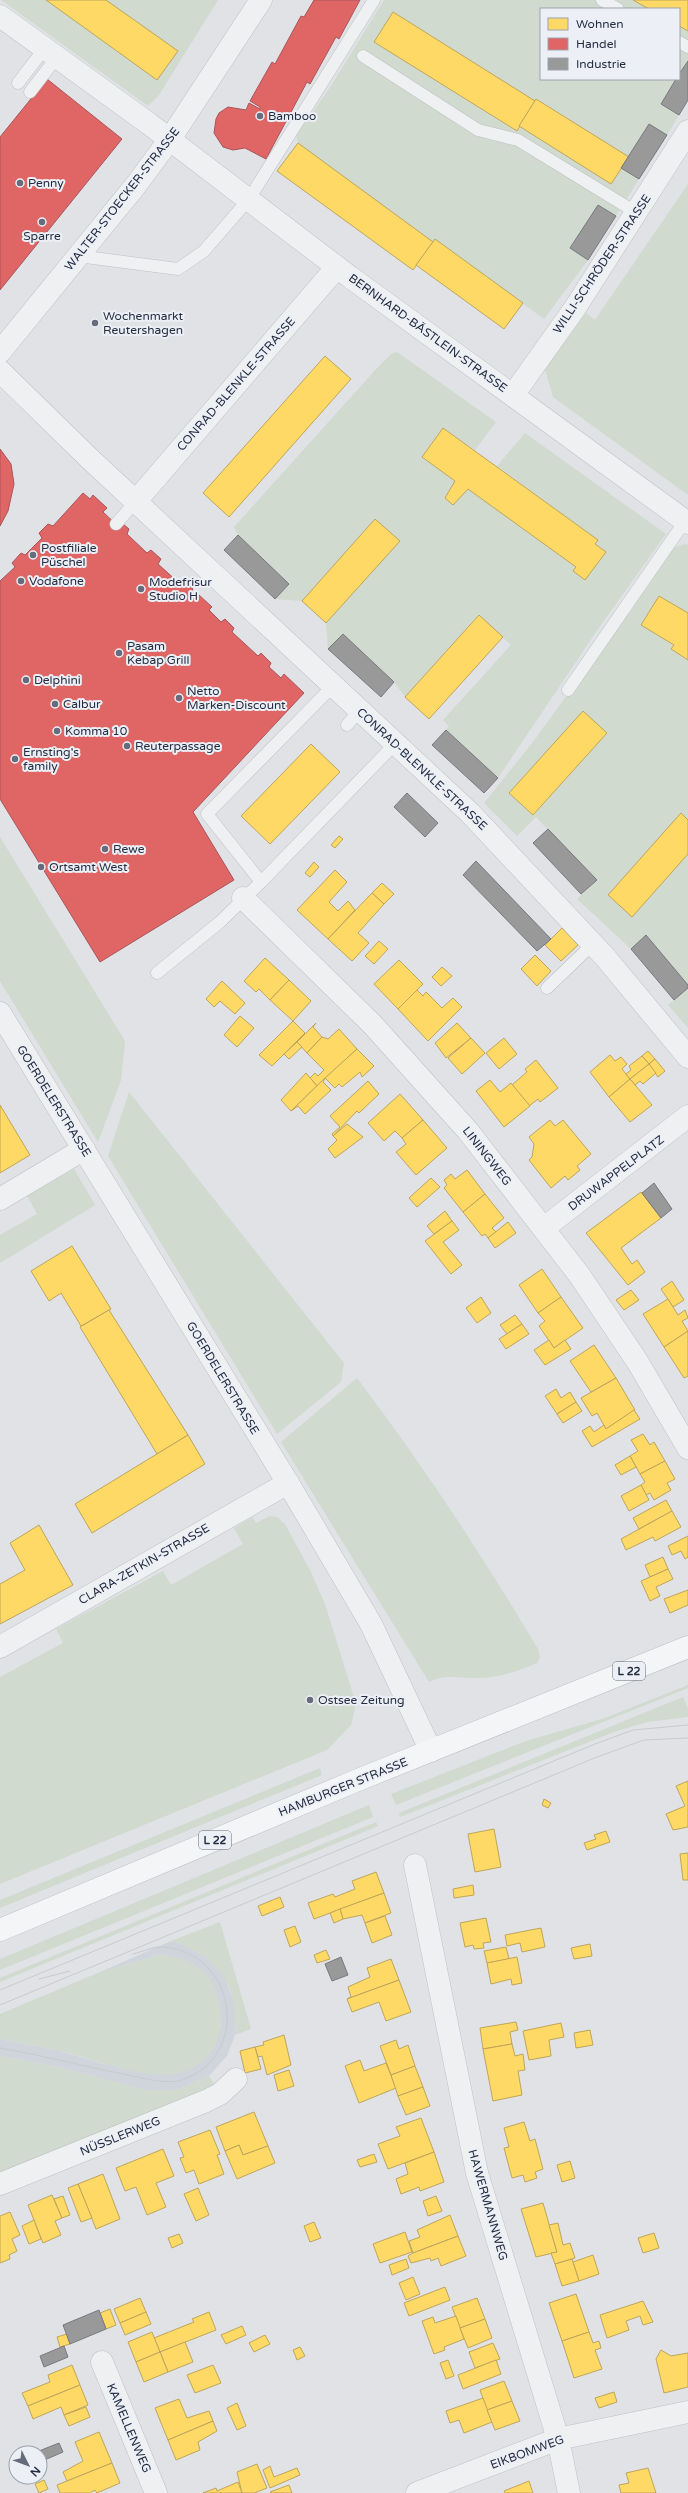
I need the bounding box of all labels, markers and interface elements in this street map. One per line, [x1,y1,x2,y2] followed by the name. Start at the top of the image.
[540,8,680,80] legend
[576,17,624,31] text: Wohnen
[576,37,616,51] text: Handel
[576,57,626,71] text: Industrie
[268,109,316,123] place label: Bamboo
[255,111,265,121] marker: Bamboo
[62,124,183,273] street label: WALTER-STOECKER-STRASSE
[28,176,64,190] place label: Penny
[15,178,25,188] marker: Penny
[550,192,654,336] street label: WILLI-SCHRÖDER-STRASSE
[37,217,47,227] marker: Sparre
[23,229,61,243] place label: Sparre
[346,271,510,395] street label: BERNHARD-BÄSTLEIN-STRASSE
[103,309,184,337] place label: Wochenmarkt Reutershagen
[174,314,298,454] street label: CONRAD-BLENKLE-STRASSE
[90,318,100,328] marker: Wochenmarkt Reutershagen
[41,541,97,569] place label: Postfiliale Püschel
[28,550,38,560] marker: Postfiliale Püschel
[29,574,84,588] place label: Vodafone
[149,575,212,603] place label: Modefrisur Studio H
[16,576,26,586] marker: Vodafone
[136,584,146,594] marker: Modefrisur Studio H
[127,639,190,667] place label: Pasam Kebap Grill
[114,648,124,658] marker: Pasam Kebap Grill
[34,673,81,687] place label: Delphini
[21,675,31,685] marker: Delphini
[187,684,286,712] place label: Netto Marken-Discount
[174,693,184,703] marker: Netto Marken-Discount
[63,697,101,711] place label: Calbur
[50,699,60,709] marker: Calbur
[354,705,490,833] street label: CONRAD-BLENKLE-STRASSE
[65,724,128,738] place label: Komma 10
[52,726,62,736] marker: Komma 10
[135,739,221,753] place label: Reuterpassage
[122,741,132,751] marker: Reuterpassage
[23,745,79,773] place label: Ernsting's family
[10,754,20,764] marker: Ernsting's family
[113,842,145,856] place label: Rewe
[100,844,110,854] marker: Rewe
[49,860,128,874] place label: Ortsamt West
[36,862,46,872] marker: Ortsamt West
[14,1043,94,1160] street label: GOERDELERSTRASSE
[460,1124,514,1188] street label: LININGWEG
[565,1132,667,1214] street label: DRUWAPPELPLATZ
[184,1319,262,1437] street label: GOERDELERSTRASSE
[76,1521,212,1607] street label: CLARA-ZETKIN-STRASSE
[613,1662,645,1680] road number: L 22
[318,1693,405,1707] place label: Ostsee Zeitung
[305,1695,315,1705] marker: Ostsee Zeitung
[276,1755,410,1819] street label: HAMBURGER STRASSE
[199,1831,231,1849] road number: L 22
[78,2114,162,2158] street label: NÜSSLERWEG
[465,2148,511,2262] street label: HAWERMANNWEG
[104,2381,154,2475] street label: KAMELLENWEG
[488,2432,566,2472] street label: EIKBOMWEG
[8,2445,48,2485] north arrow
[27,2464,43,2479] text: N

